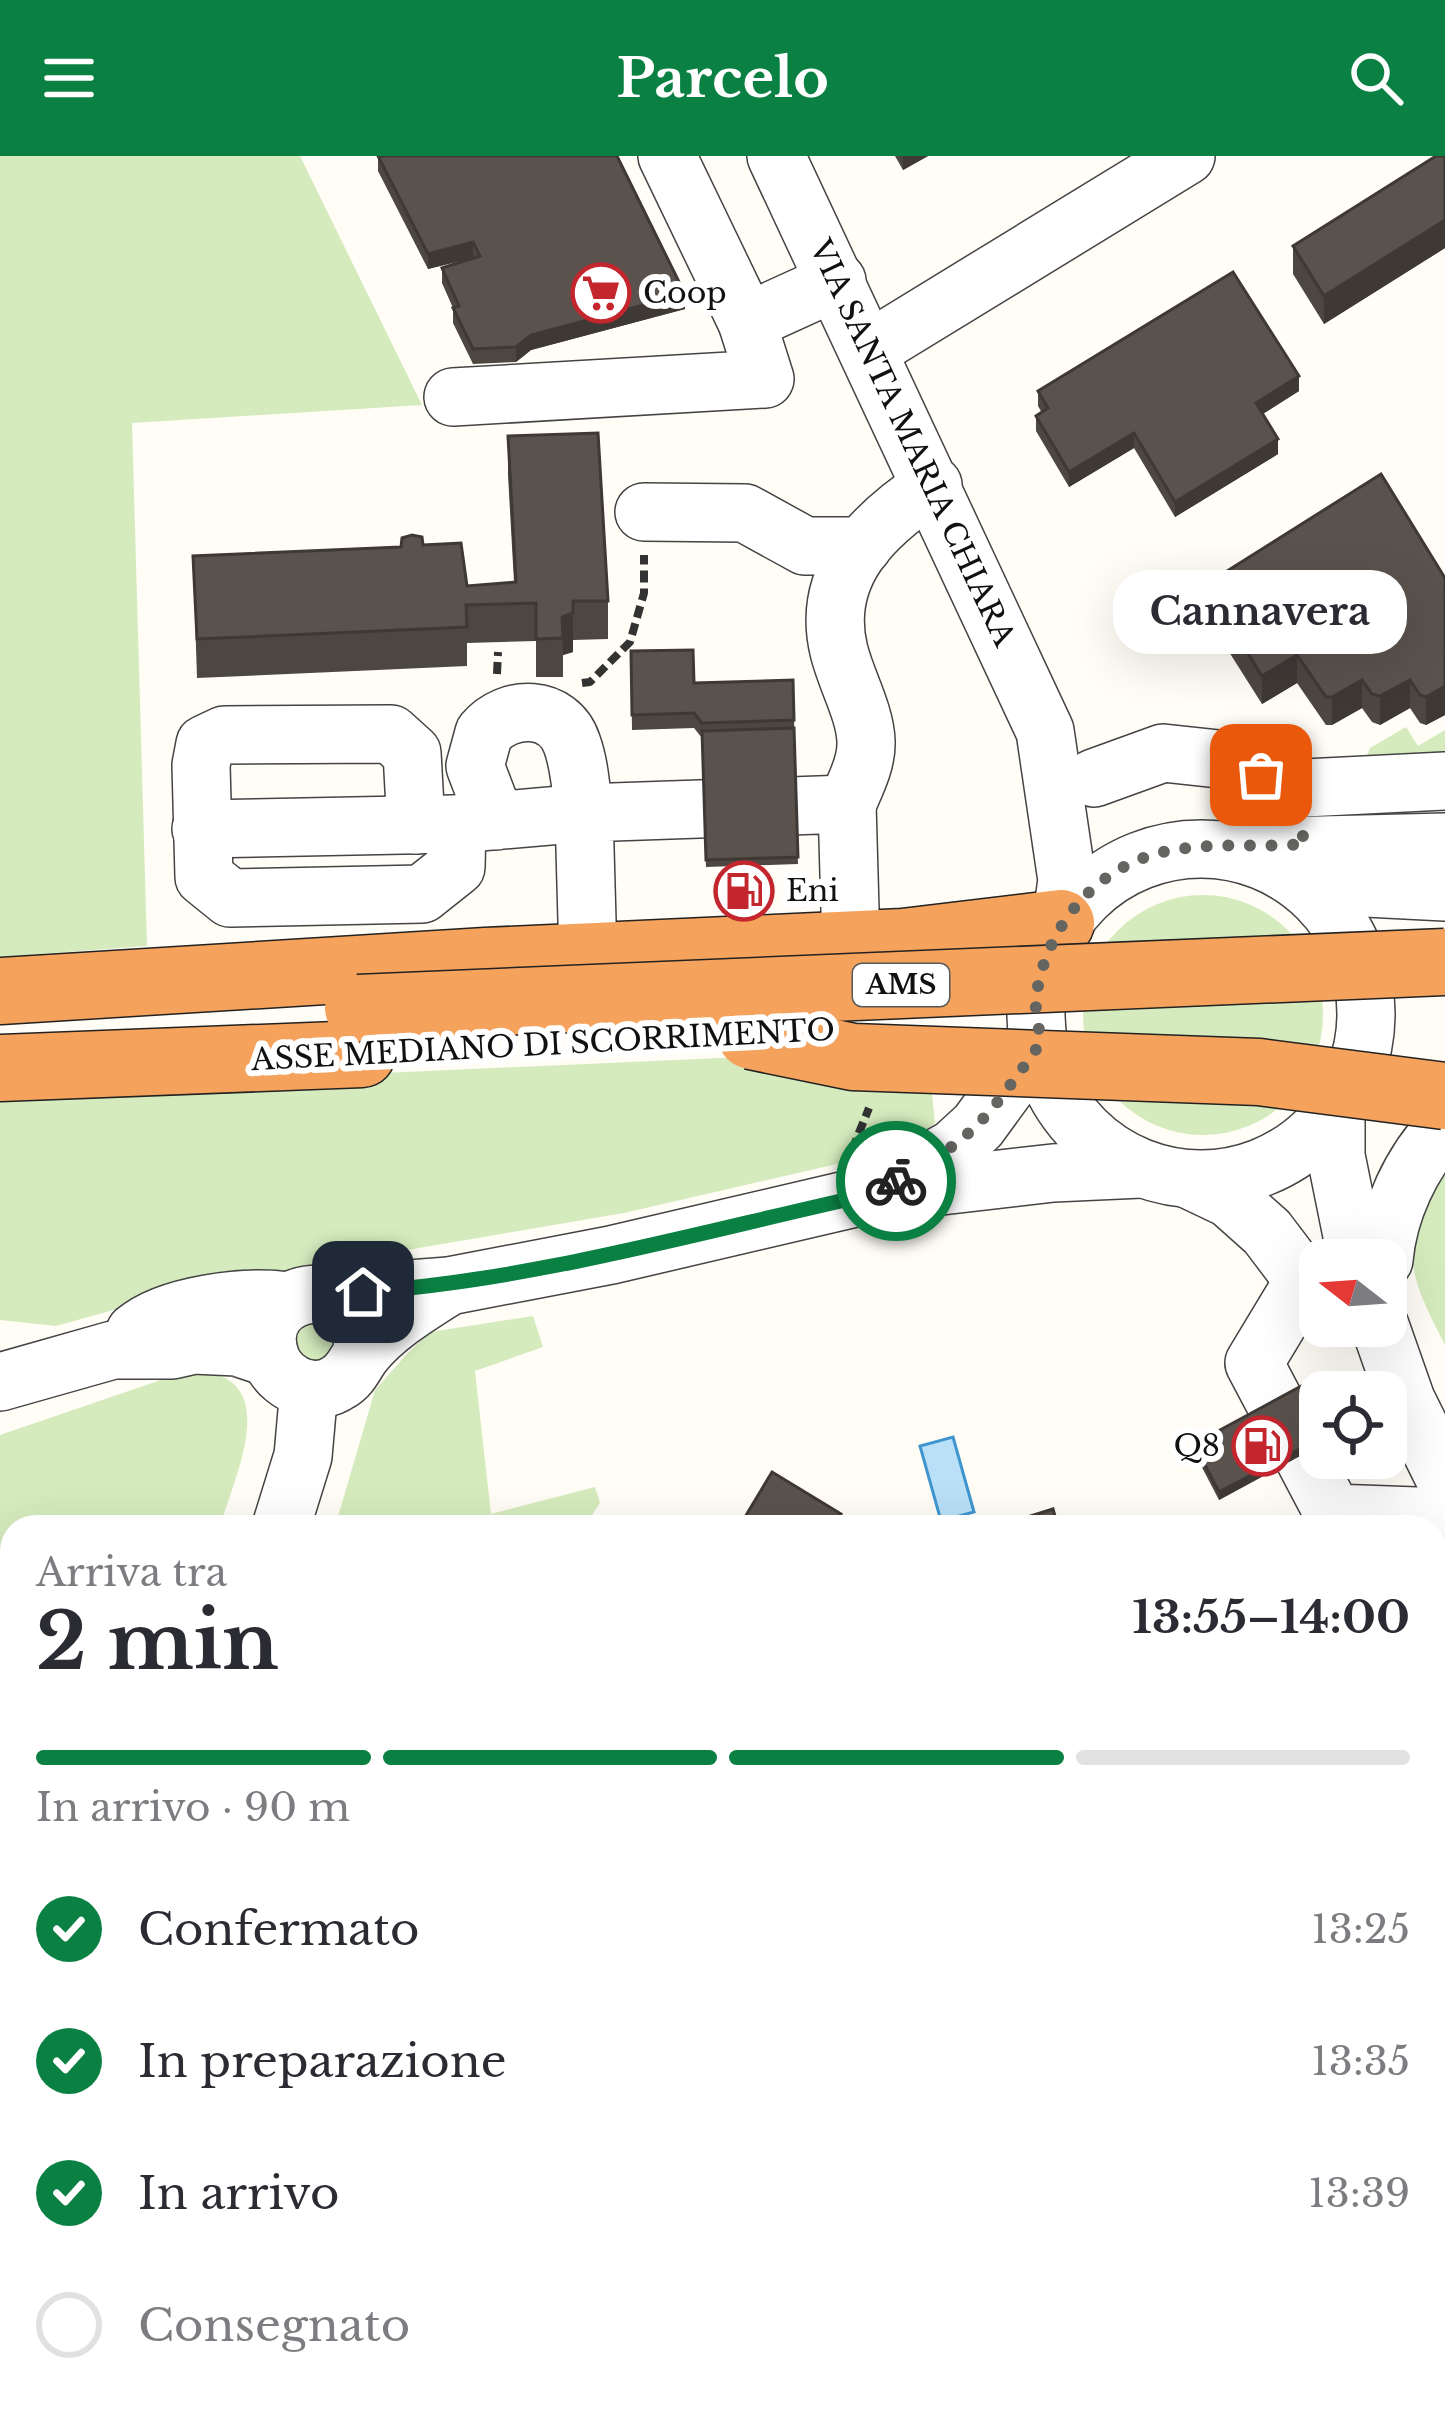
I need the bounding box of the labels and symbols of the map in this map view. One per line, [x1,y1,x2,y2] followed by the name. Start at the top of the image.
[801,233,1024,653] street label: VIA SANTA MARIA CHIARA
[570,262,632,324] supermarket icon: Coop
[643,274,727,311] place label: Coop
[1114,571,1408,655] callout: Cannavera
[1210,724,1312,826] pin
[713,860,775,922] fuel station icon: Eni
[786,872,839,909] place label: Eni
[853,964,949,1006] road number: AMS
[249,1011,836,1078] street label: ASSE MEDIANO DI SCORRIMENTO
[836,1121,956,1241] courier
[1299,1239,1407,1347] north arrow
[312,1241,414,1343] pin
[1231,1415,1293,1477] fuel station icon: Q8
[1173,1427,1220,1464] place label: Q8

